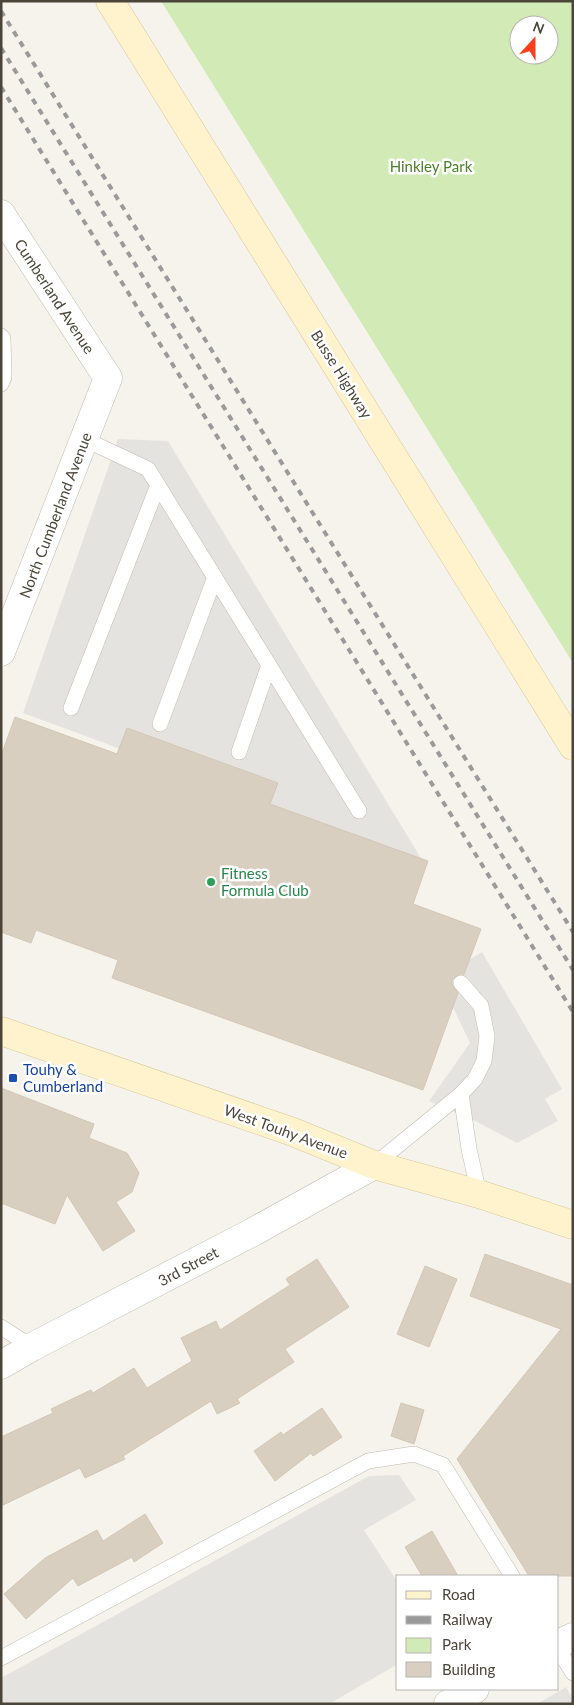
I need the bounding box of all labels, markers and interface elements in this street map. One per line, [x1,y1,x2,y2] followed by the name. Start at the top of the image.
[509,15,559,65] north arrow
[531,18,547,37] text: N
[390,157,473,175] park label: Hinkley Park
[11,235,99,357] street label: Cumberland Avenue
[308,327,376,422] street label: Busse Highway
[15,430,95,600] street label: North Cumberland Avenue
[221,864,309,899] place label: Fitness Formula Club
[205,876,217,888] marker: Fitness Formula Club
[23,1060,103,1095] place label: Touhy & Cumberland
[7,1072,19,1084] marker: Touhy & Cumberland
[222,1100,350,1162] street label: West Touhy Avenue
[155,1242,222,1289] street label: 3rd Street
[396,1575,559,1690] legend
[442,1585,475,1603] text: Road
[442,1610,493,1628] text: Railway
[442,1635,472,1653] text: Park
[442,1660,495,1678] text: Building

